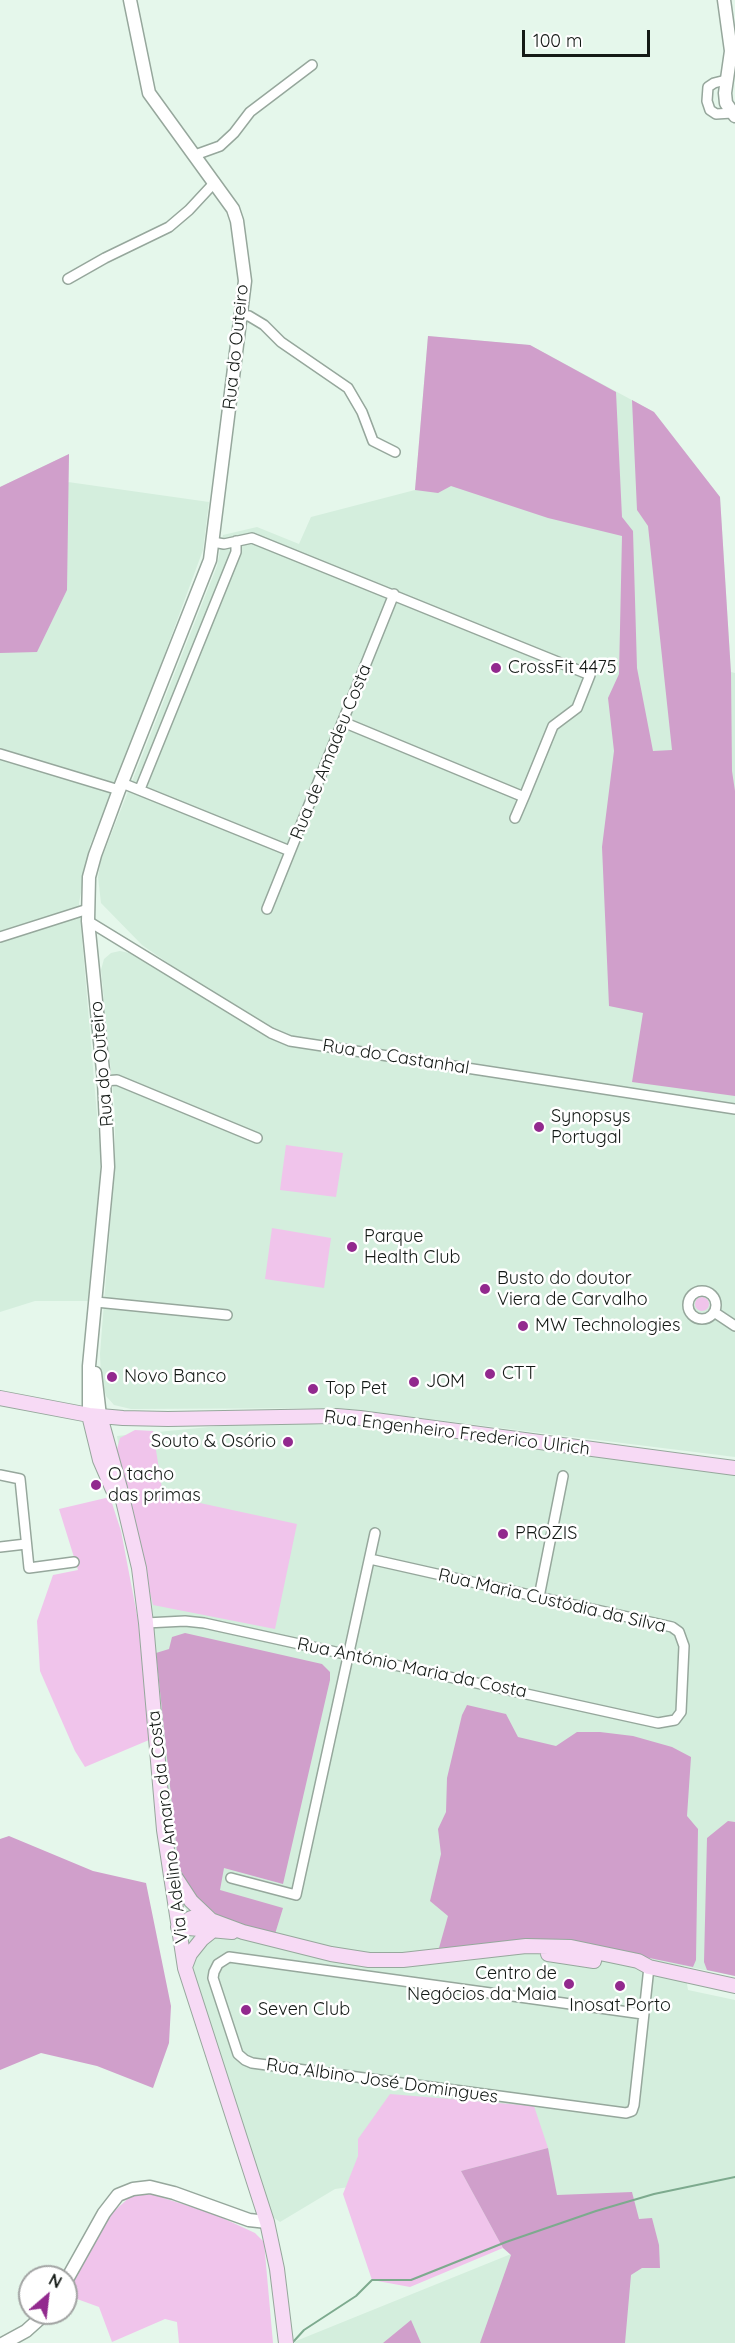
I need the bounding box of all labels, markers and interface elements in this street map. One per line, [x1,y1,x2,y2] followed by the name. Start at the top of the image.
[525,18,652,56] scale bar
[533,29,582,52] text: 100 m
[219,283,253,411] street label: Rua do Outeiro
[508,657,617,679] place label: CrossFit 4475
[286,661,376,843] street label: Rua de Amadeu Costa
[489,661,503,675] marker: CrossFit 4475
[86,1000,118,1128] street label: Rua do Outeiro
[321,1035,471,1079] street label: Rua do Castanhal
[551,1106,630,1148] place label: Synopsys Portugal
[532,1120,546,1134] marker: Synopsys Portugal
[364,1226,460,1268] place label: Parque Health Club
[345,1240,359,1254] marker: Parque Health Club
[497,1268,648,1310] place label: Busto do doutor Viera de Carvalho
[478,1282,492,1296] marker: Busto do doutor Viera de Carvalho
[535,1315,680,1337] place label: MW Technologies
[516,1319,530,1333] marker: MW Technologies
[502,1363,536,1385] place label: CTT
[124,1366,226,1388] place label: Novo Banco
[483,1367,497,1381] marker: CTT
[105,1370,119,1384] marker: Novo Banco
[426,1371,465,1393] place label: JOM
[407,1375,421,1389] marker: JOM
[325,1378,387,1400] place label: Top Pet
[306,1382,320,1396] marker: Top Pet
[323,1406,591,1460] street label: Rua Engenheiro Frederico Ulrich
[151,1431,276,1453] place label: Souto & Osório
[281,1435,295,1449] marker: Souto & Osório
[108,1464,201,1506] place label: O tacho das primas
[89,1478,103,1492] marker: O tacho das primas
[515,1523,577,1545] place label: PROZIS
[496,1527,510,1541] marker: PROZIS
[436,1564,668,1638] street label: Rua Maria Custódia da Silva
[295,1633,529,1703] street label: Rua António Maria da Costa
[143,1709,193,1945] street label: Via Adelino Amaro da Costa
[407,1963,557,2006] place label: Centro de Negócios da Maia
[562,1977,576,1991] marker: Centro de Negócios da Maia
[613,1979,627,1993] marker: Inosat Porto
[569,1995,671,2017] place label: Inosat Porto
[258,1999,350,2021] place label: Seven Club
[239,2003,253,2017] marker: Seven Club
[265,2054,499,2108] street label: Rua Albino José Domingues
[18,2265,78,2325] north arrow
[46,2269,65,2292] text: N

